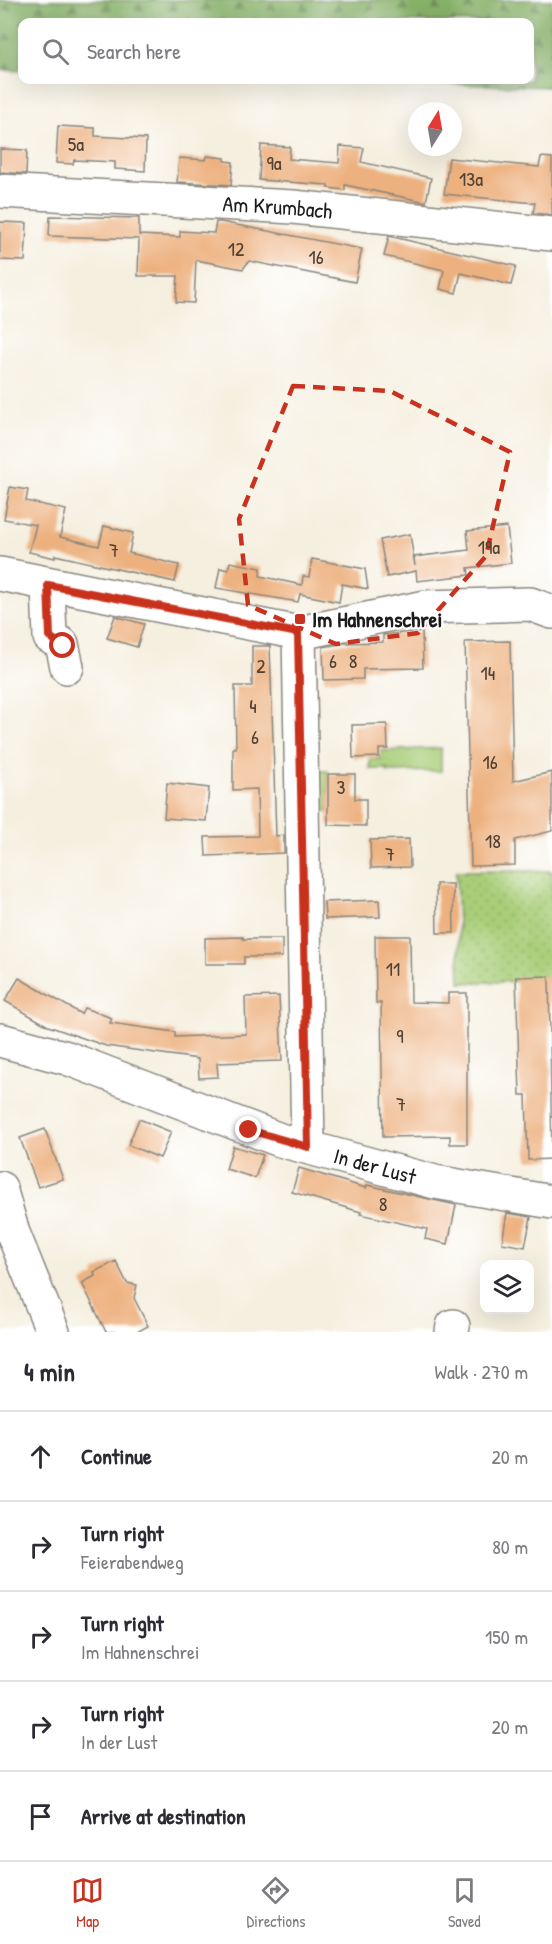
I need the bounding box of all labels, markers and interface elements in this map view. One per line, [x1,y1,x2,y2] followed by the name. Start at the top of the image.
[18,18,534,84] search box
[39,35,72,68] icon: search
[87,36,181,66] text: Search here
[408,102,462,156] north arrow
[68,130,84,157] house number: 5a
[266,149,282,176] house number: 9a
[459,165,483,192] house number: 13a
[222,188,334,226] street label: Am Krumbach
[228,235,245,262] house number: 12
[308,243,324,270] house number: 16
[478,533,500,560] house number: 19a
[109,536,119,563] house number: 7
[312,604,442,634] place label: Im Hahnenschrei
[293,612,307,626] marker: Im Hahnenschrei
[49,632,75,658] route start
[329,647,337,674] house number: 6
[349,647,357,674] house number: 8
[256,652,266,679] house number: 2
[481,659,495,686] house number: 14
[249,692,257,719] house number: 4
[251,723,259,750] house number: 6
[482,748,498,775] house number: 16
[337,773,346,800] house number: 3
[485,827,501,854] house number: 18
[385,840,395,867] house number: 7
[386,955,400,982] house number: 11
[396,1022,404,1049] house number: 9
[396,1090,406,1117] house number: 7
[235,1116,261,1142] route end
[330,1140,420,1191] street label: In der Lust
[379,1190,387,1217] house number: 8
[480,1260,534,1314] map controls
[480,1260,534,1314] button: layers
[24,1354,75,1389] text: 4 min
[435,1358,528,1385] text: Walk · 270 m
[24,1440,57,1473] icon: ahead
[81,1441,152,1471] text: Continue
[491,1443,528,1470] text: 20 m
[81,1518,164,1548] text: Turn right
[24,1530,57,1563] icon: right
[492,1533,528,1560] text: 80 m
[81,1548,184,1575] text: Feierabendweg
[81,1608,164,1638] text: Turn right
[24,1620,57,1653] icon: right
[485,1623,528,1650] text: 150 m
[81,1638,200,1665] text: Im Hahnenschrei
[81,1698,164,1728] text: Turn right
[24,1710,57,1743] icon: right
[491,1713,528,1740] text: 20 m
[81,1728,157,1755] text: In der Lust
[24,1800,57,1833] icon: arrive
[81,1801,246,1831] text: Arrive at destination
[71,1874,104,1932] tab: Map
[247,1874,305,1932] tab: Directions
[448,1874,481,1932] tab: Saved

